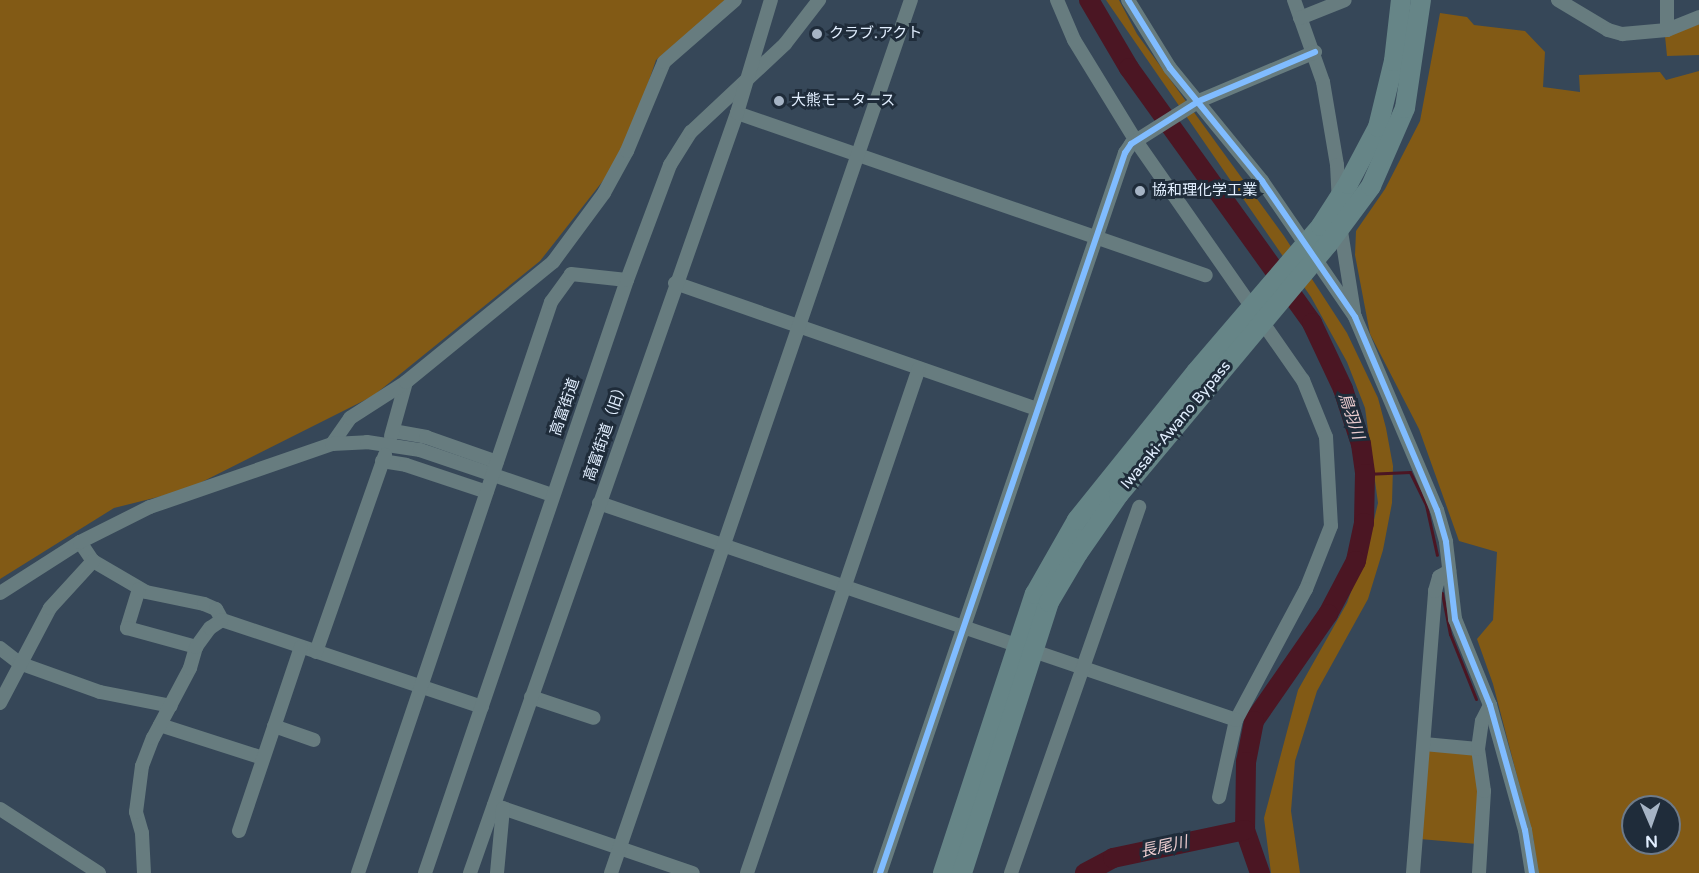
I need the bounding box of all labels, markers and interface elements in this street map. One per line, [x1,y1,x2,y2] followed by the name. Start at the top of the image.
[829,25,923,43] place label: クラブ.アクト
[810,27,824,41] marker: クラブ.アクト
[791,92,896,110] place label: 大熊モータース
[772,94,786,108] marker: 大熊モータース
[1152,182,1257,200] place label: 協和理化学工業
[1133,184,1147,198] marker: 協和理化学工業
[1117,357,1235,493] street label: Iwasaki-Awano Bypass
[547,376,583,438] street label: 高富街道
[580,378,632,484] street label: 高富街道（旧）
[1334,390,1368,442] water label: 鳥羽川
[1621,795,1681,855] north arrow
[1645,831,1658,851] text: N
[1139,833,1189,861] water label: 長尾川

